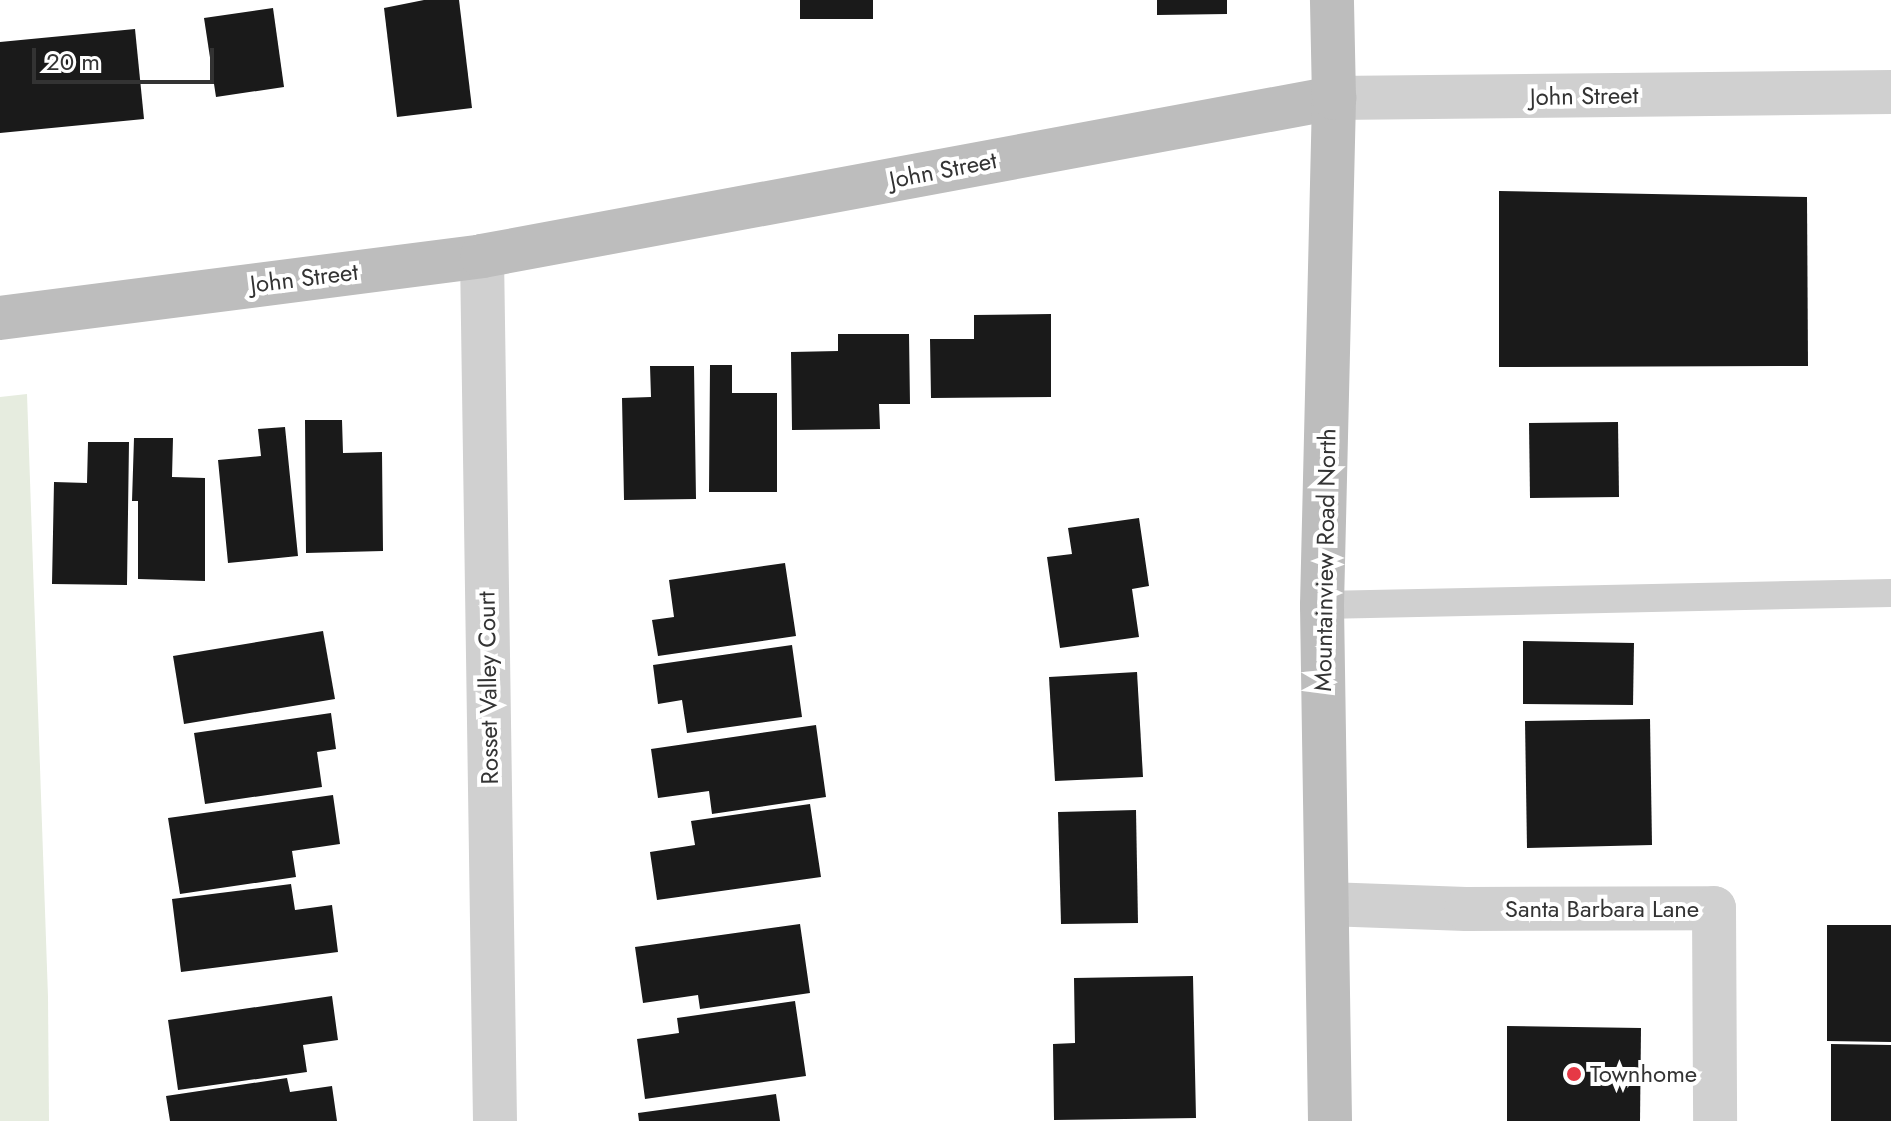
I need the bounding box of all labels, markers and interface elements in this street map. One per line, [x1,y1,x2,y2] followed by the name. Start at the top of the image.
[36,32,218,82] scale bar
[46,44,100,79] text: 20 m
[1529,81,1639,111] street label: John Street
[887,146,999,194] street label: John Street
[248,257,360,299] street label: John Street
[1308,428,1342,692] street label: Mountainview Road North
[472,591,504,785] street label: Rosset Valley Court
[1505,895,1699,923] street label: Santa Barbara Lane
[1590,1060,1697,1088] place label: Townhome
[1565,1065,1583,1083] marker: Townhome

